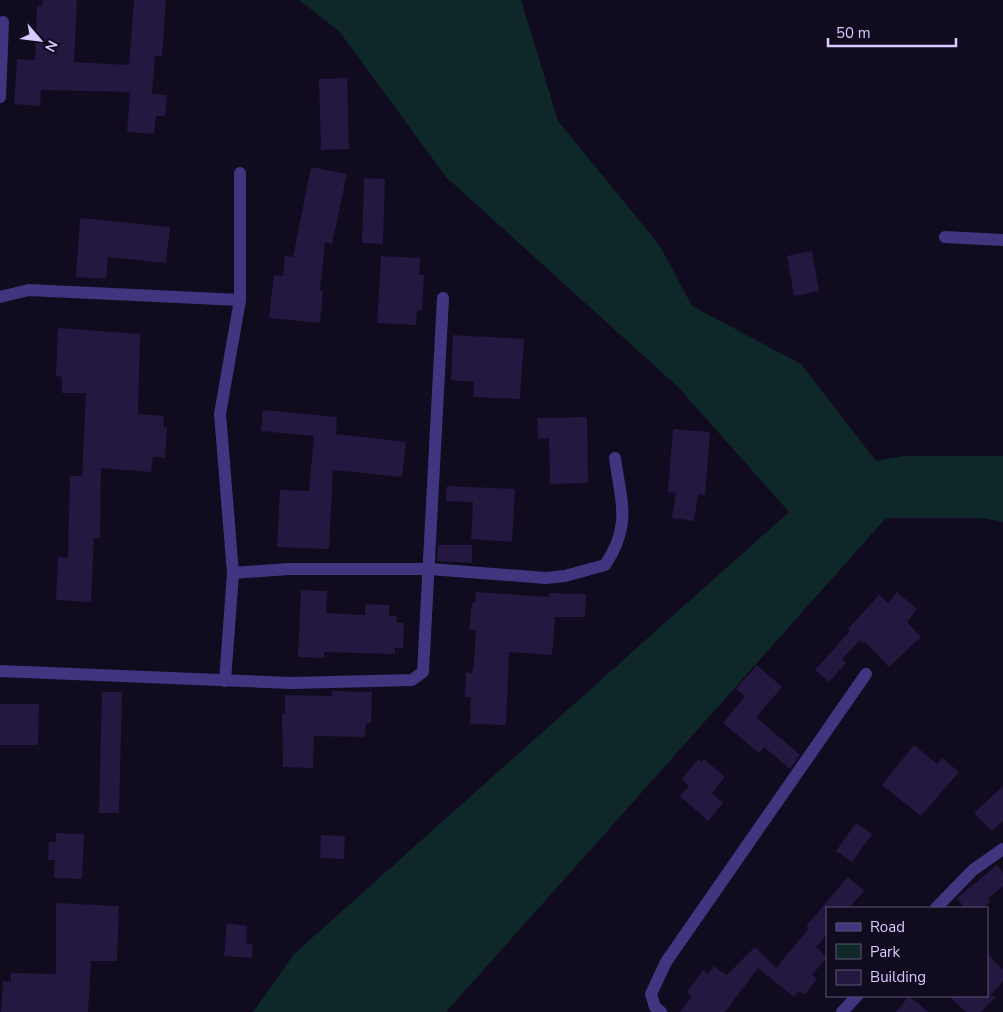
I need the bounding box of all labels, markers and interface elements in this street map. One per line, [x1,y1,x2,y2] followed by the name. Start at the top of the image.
[15,15,65,65] north arrow
[828,15,956,47] scale bar
[836,23,871,43] text: 50 m
[40,37,62,55] text: N
[826,907,988,997] legend
[870,917,905,937] text: Road
[870,942,900,962] text: Park
[870,967,926,987] text: Building

